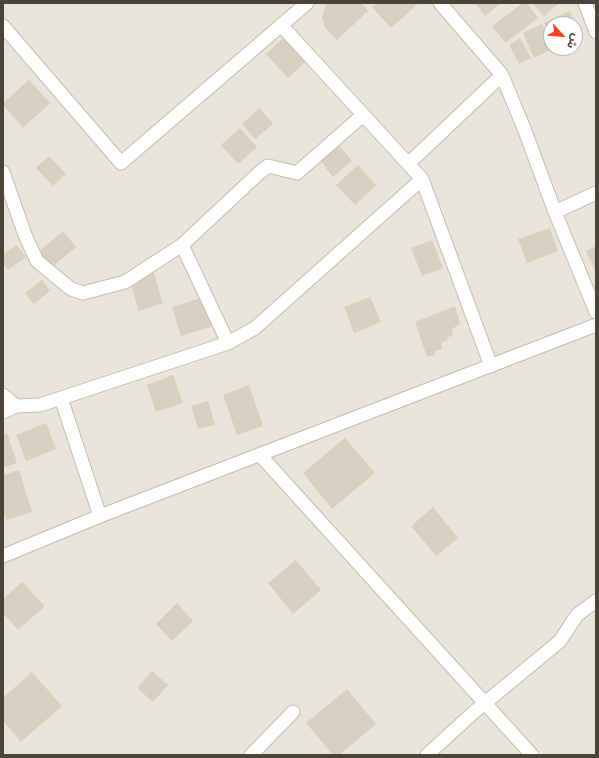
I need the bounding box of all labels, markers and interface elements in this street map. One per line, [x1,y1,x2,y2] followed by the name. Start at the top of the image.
[543,16,583,56] north arrow
[564,32,582,51] text: ش

